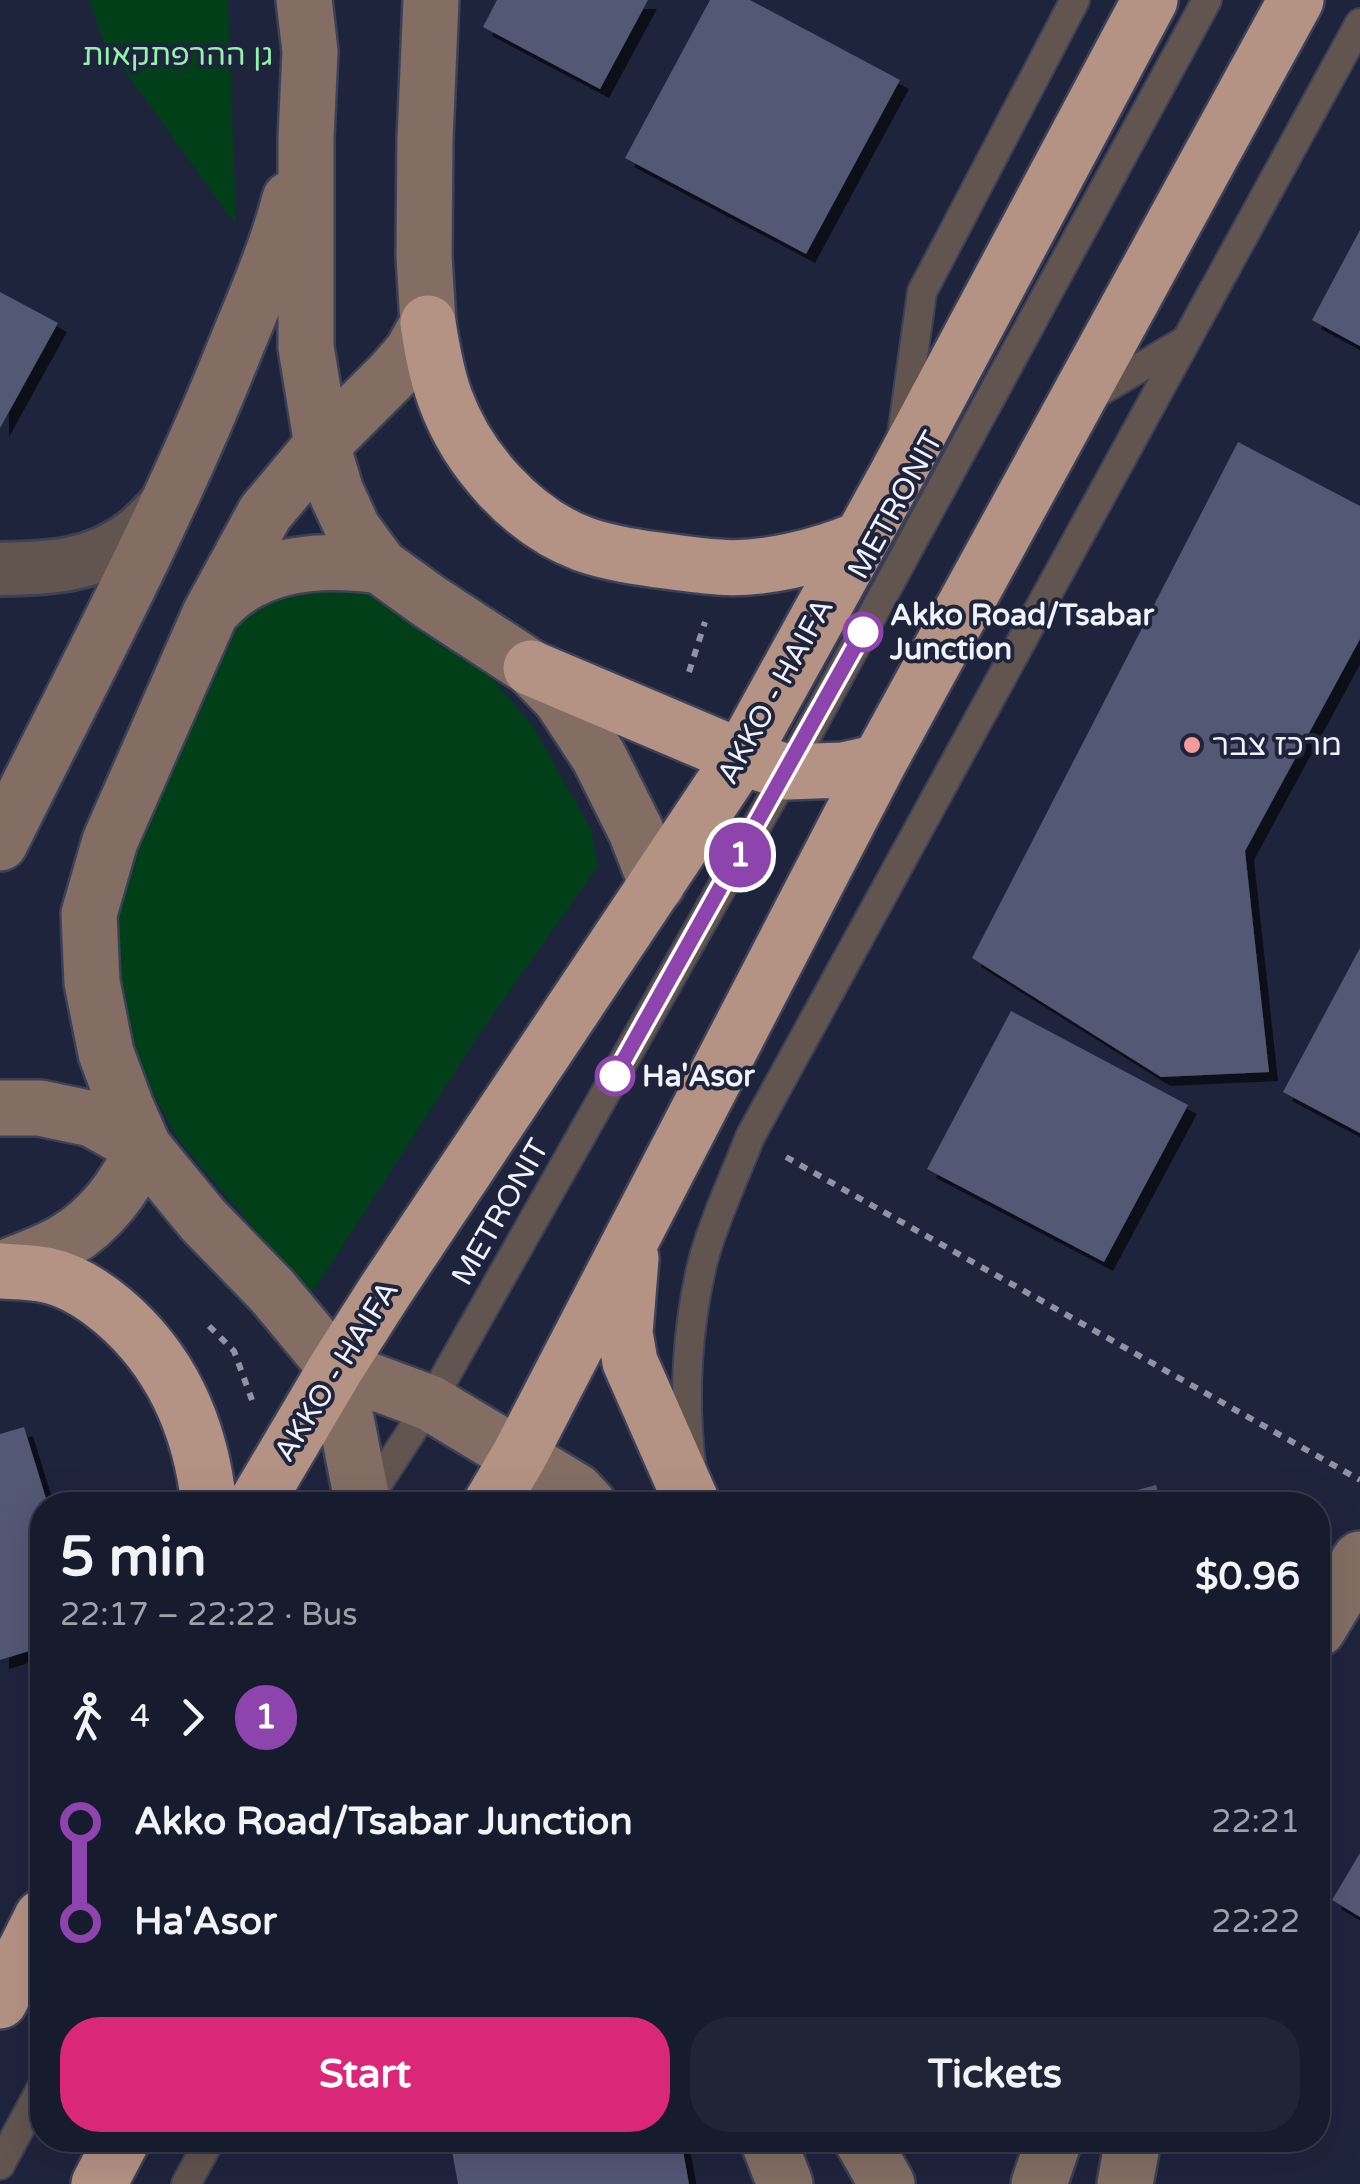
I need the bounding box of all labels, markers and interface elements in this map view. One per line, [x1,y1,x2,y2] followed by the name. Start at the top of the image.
[82,37,274,74] park label: גן ההרפתקאות
[840,425,951,586] street label: METRONIT
[709,592,842,791] street label: AKKO - HAIFA
[889,597,1154,668] place label: Akko Road/Tsabar Junction
[844,613,882,651] marker: Akko Road/Tsabar Junction
[1212,727,1342,764] place label: מרכז צבר
[1181,734,1203,756] marker: מרכז צבר
[708,822,772,888] line badge: 1
[729,834,751,876] text: 1
[596,1057,634,1095] marker: Ha'Asor
[642,1058,755,1095] place label: Ha'Asor
[444,1132,557,1292] street label: METRONIT
[266,1274,407,1469] street label: AKKO - HAIFA
[60,1525,207,1591] text: 5 min
[1195,1554,1300,1600] text: $0.96
[60,1596,358,1634] text: 22:17 – 22:22 · Bus
[60,1690,115,1745] icon: walk
[165,1690,220,1745] icon: forward
[255,1696,277,1738] text: 1
[130,1698,150,1736] text: 4
[134,1799,633,1845] text: Akko Road/Tsabar Junction
[1211,1803,1300,1841] text: 22:21
[134,1899,277,1945] text: Ha'Asor
[1211,1903,1300,1941] text: 22:22
[60,2017,670,2132] button: Start
[690,2017,1300,2132] button: Tickets

